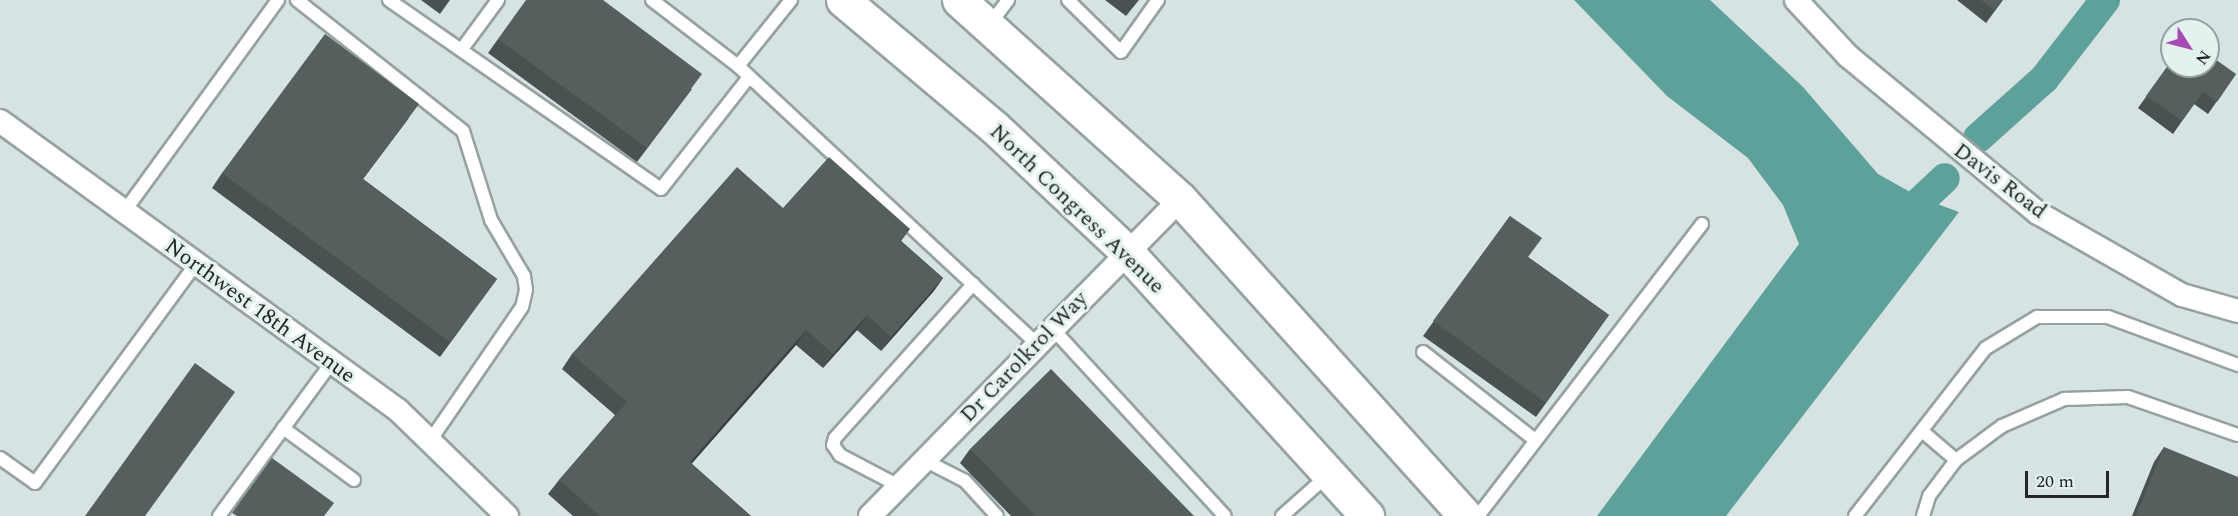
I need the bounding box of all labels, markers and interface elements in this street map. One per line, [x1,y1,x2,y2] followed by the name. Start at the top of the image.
[2160,18,2220,78] north arrow
[2189,45,2216,70] text: N
[984,119,1170,299] street label: North Congress Avenue
[1948,137,2052,225] street label: Davis Road
[160,233,360,389] street label: Northwest 18th Avenue
[955,286,1093,428] street label: Dr Carolkrol Way
[2028,459,2112,497] scale bar
[2036,468,2074,495] text: 20 m

